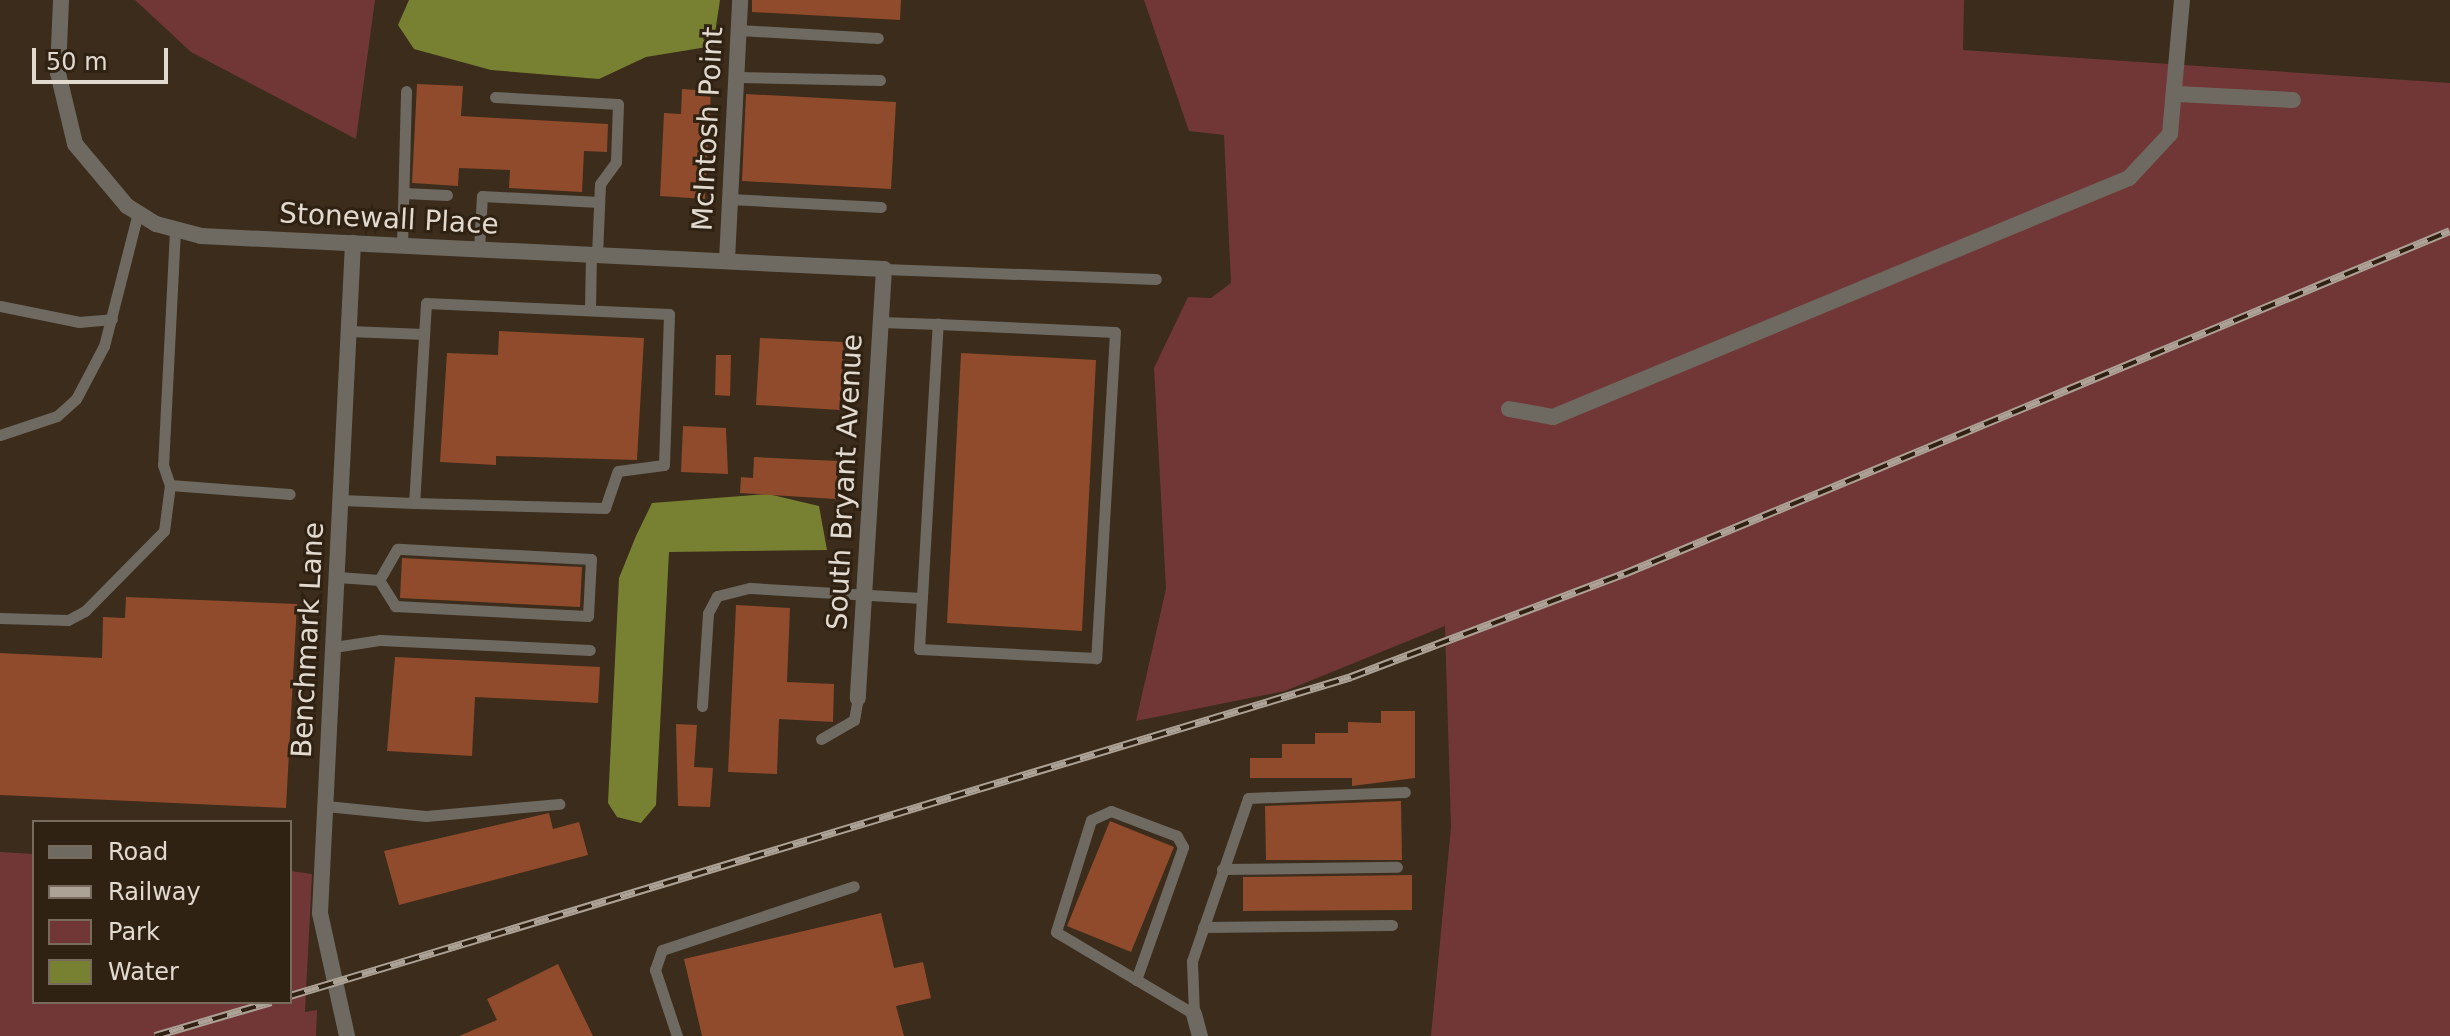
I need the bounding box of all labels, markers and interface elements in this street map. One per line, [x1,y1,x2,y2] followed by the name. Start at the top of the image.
[686,26,730,232] street label: McIntosh Point
[36,32,172,82] scale bar
[46,48,108,76] text: 50 m
[278,196,500,242] street label: Stonewall Place
[820,333,870,631] street label: South Bryant Avenue
[285,521,331,759] street label: Benchmark Lane
[32,820,292,1004] legend
[108,838,168,866] text: Road
[108,878,201,906] text: Railway
[108,918,160,946] text: Park
[108,958,179,986] text: Water

